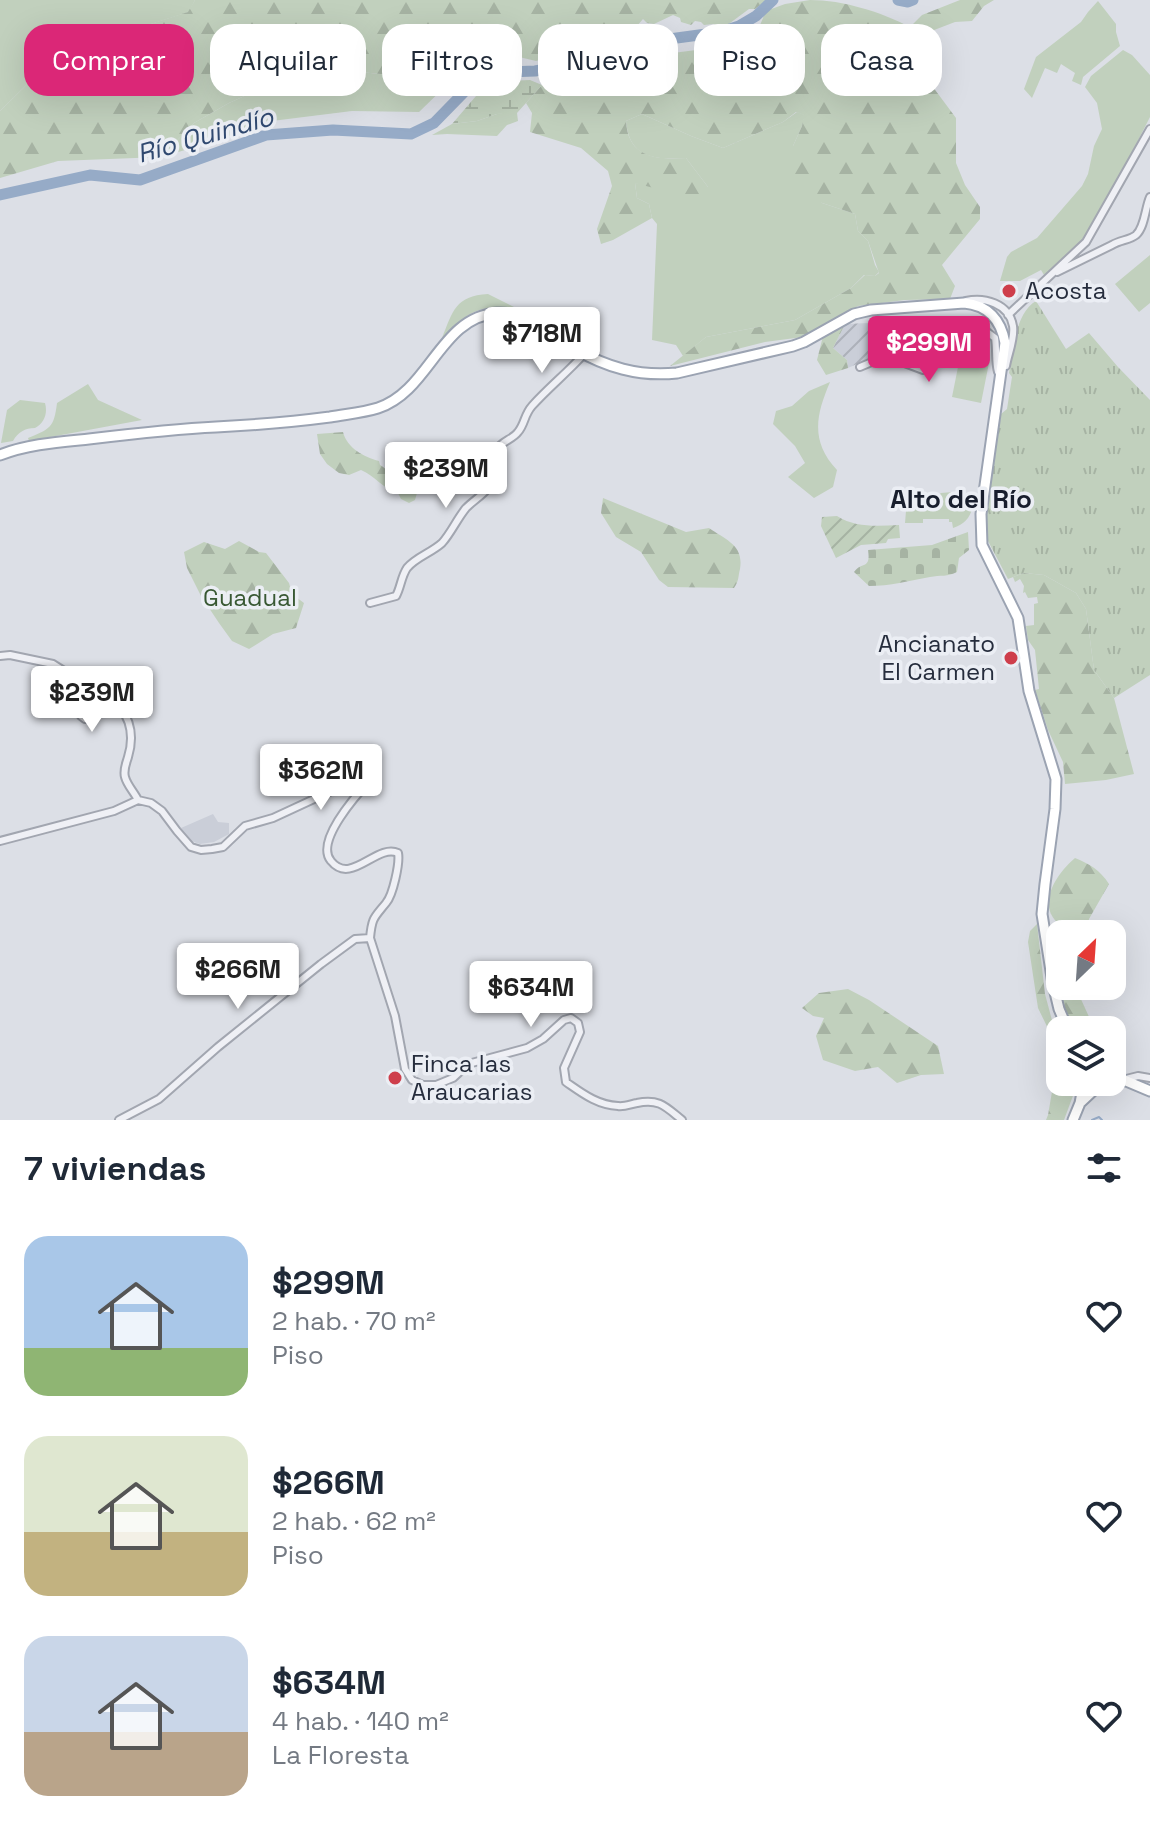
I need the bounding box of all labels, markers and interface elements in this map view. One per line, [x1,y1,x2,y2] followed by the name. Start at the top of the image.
[24,24,194,96] chip: Comprar
[210,24,366,96] chip: Alquilar
[382,24,522,96] chip: Filtros
[538,24,678,96] chip: Nuevo
[694,24,805,96] chip: Piso
[821,24,942,96] chip: Casa
[133,99,278,171] water label: Río Quindío
[1025,275,1107,306] place label: Acosta
[1000,282,1018,300] marker: Acosta
[486,307,598,375] pin: $718M
[502,316,582,350] text: $718M
[873,316,985,384] pin: $299M
[886,325,972,359] text: $299M
[390,442,502,510] pin: $239M
[403,451,489,485] text: $239M
[890,482,1032,516] district label: Alto del Río
[203,582,297,613] park label: Guadual
[878,628,995,687] place label: Ancianato El Carmen
[1002,649,1020,667] marker: Ancianato El Carmen
[36,666,148,734] pin: $239M
[49,675,135,709] text: $239M
[265,744,377,812] pin: $362M
[278,753,364,787] text: $362M
[1046,920,1126,1000] north arrow
[1046,920,1126,1096] map controls
[182,943,294,1011] pin: $266M
[195,952,281,986] text: $266M
[475,961,587,1029] pin: $634M
[487,970,575,1004] text: $634M
[1046,1016,1126,1096] button: layers
[411,1048,532,1107] place label: Finca las Araucarias
[386,1069,404,1087] marker: Finca las Araucarias
[1082,1146,1126,1190] icon: filters
[24,1147,206,1190] text: 7 viviendas
[272,1261,385,1304] text: $299M
[88,1268,184,1364] icon: home
[1082,1294,1126,1338] icon: heart
[272,1304,435,1338] text: 2 hab. · 70 m²
[272,1338,324,1372] text: Piso
[272,1461,385,1504] text: $266M
[88,1468,184,1564] icon: home
[1082,1494,1126,1538] icon: heart
[272,1504,436,1538] text: 2 hab. · 62 m²
[272,1538,324,1572] text: Piso
[272,1661,386,1704] text: $634M
[88,1668,184,1764] icon: home
[1082,1694,1126,1738] icon: heart
[272,1704,449,1738] text: 4 hab. · 140 m²
[272,1738,409,1772] text: La Floresta

